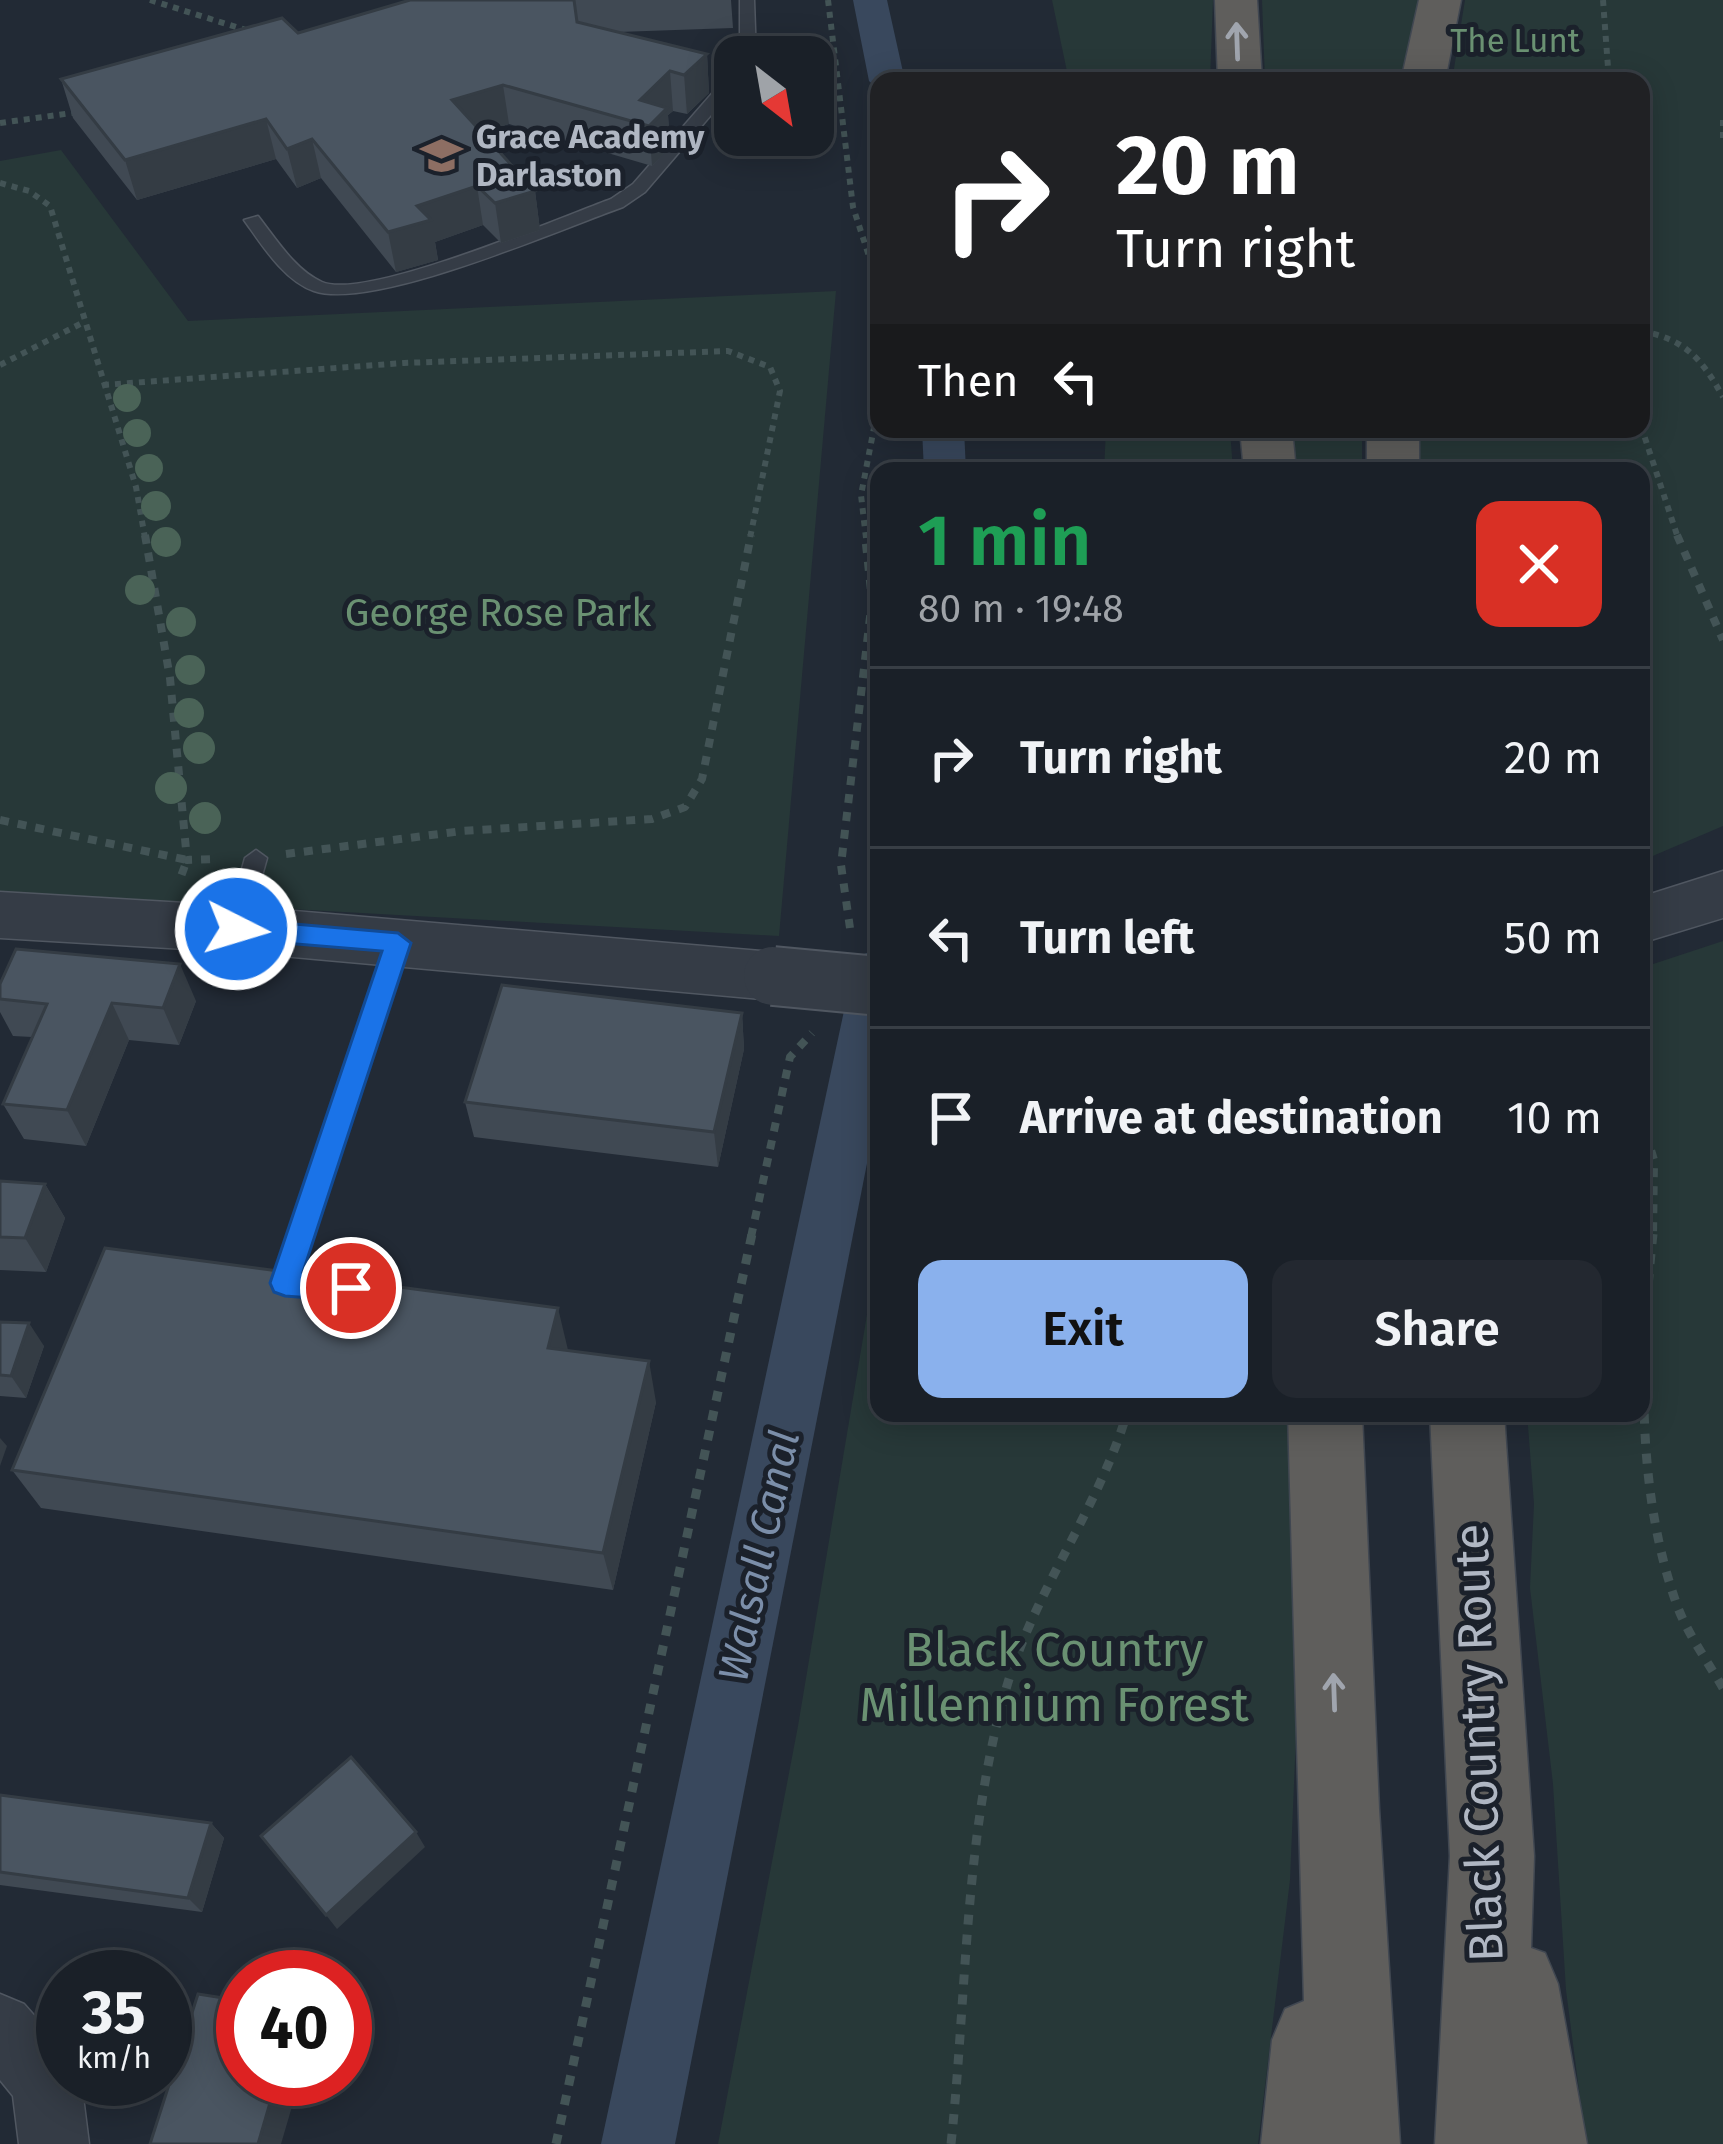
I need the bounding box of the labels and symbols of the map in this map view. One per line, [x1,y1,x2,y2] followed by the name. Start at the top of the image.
[1450,21,1580,61] park label: The Lunt
[1225,22,1248,61] one-way arrow
[714,36,834,156] north arrow
[476,117,705,195] place label: Grace Academy Darlaston
[419,133,465,179] school or university icon: Grace Academy Darlaston
[345,590,651,636] park label: George Rose Park
[173,866,299,992] position arrow
[300,1237,402,1339] pin
[708,1426,810,1686] water label: Walsall Canal
[1442,1523,1516,1963] street label: Black Country Route
[859,1621,1249,1734] park label: Black Country Millennium Forest
[1322,1673,1345,1712] one-way arrow
[216,1950,372,2106] speed limit sign: 40

